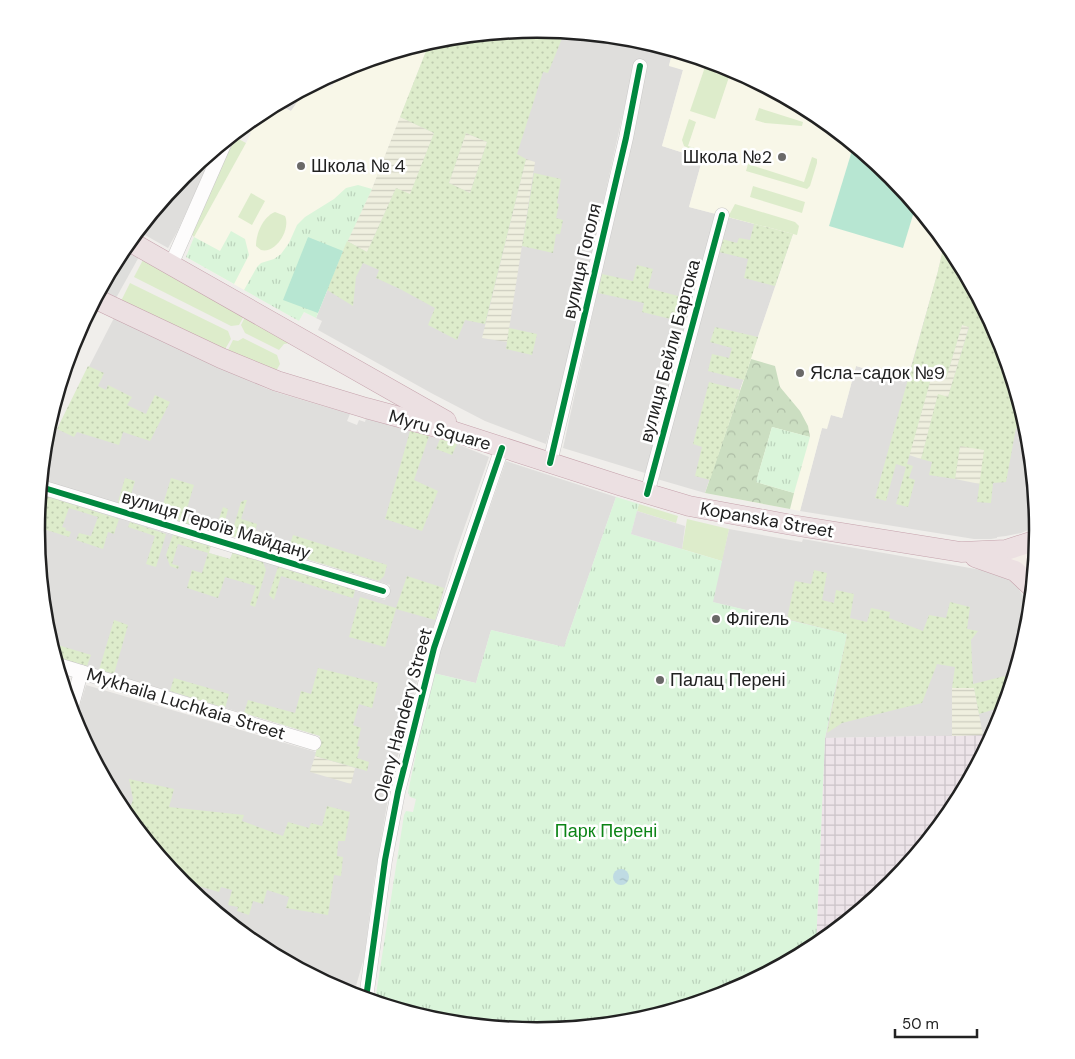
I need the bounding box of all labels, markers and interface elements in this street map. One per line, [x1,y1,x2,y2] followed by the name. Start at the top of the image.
[683,145,772,169] place label: Школа №2
[776,151,788,163] marker: Школа №2
[311,154,406,178] place label: Школа № 4
[295,160,307,172] marker: Школа № 4
[557,201,607,321] street label: вулиця Гоголя
[634,256,706,445] street label: вулиця Бейли Бартока
[810,361,945,385] place label: Ясла-садок №9
[794,367,806,379] marker: Ясла-садок №9
[386,404,494,456] street label: Myru Square
[119,485,313,565] street label: вулиця Героїв Майдану
[698,496,836,544] street label: Kopanska Street
[726,607,789,631] place label: Флігель
[710,613,722,625] marker: Флігель
[368,625,438,805] street label: Oleny Handery Street
[84,662,288,746] street label: Mykhaila Luchkaia Street
[670,668,785,692] place label: Палац Перені
[654,674,666,686] marker: Палац Перені
[555,819,657,843] park label: Парк Перені
[895,1006,978,1038] scale bar
[902,1014,939,1034] text: 50 m

